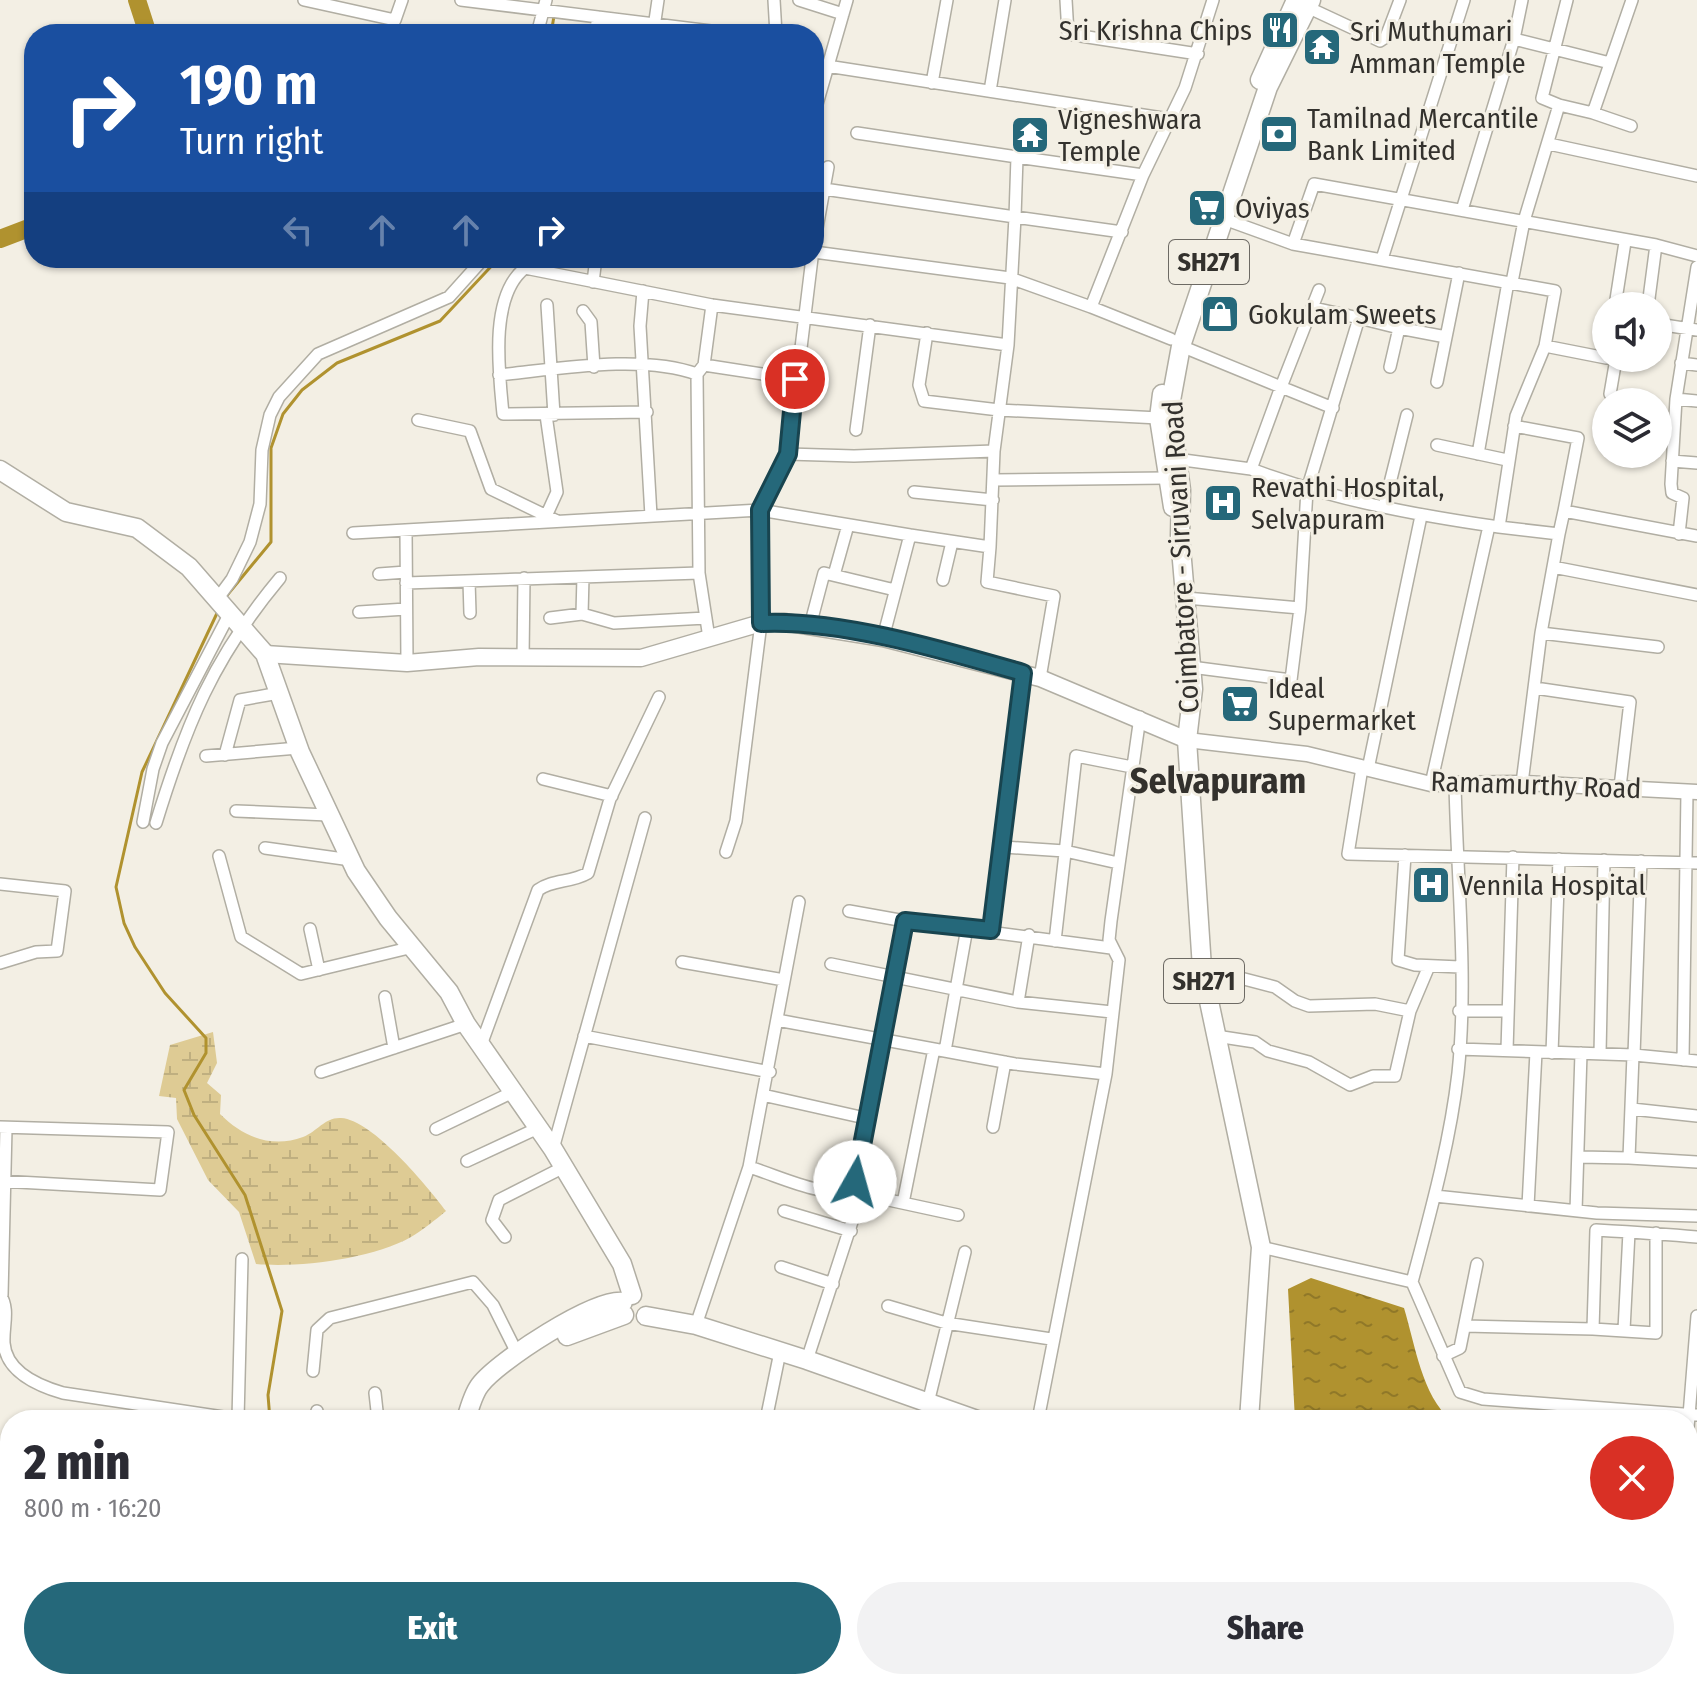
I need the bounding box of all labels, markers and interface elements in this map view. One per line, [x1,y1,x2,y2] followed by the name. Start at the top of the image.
[1259,9,1301,51] restaurant icon: Sri Krishna Chips
[1059,14,1252,47] place label: Sri Krishna Chips
[1350,15,1526,80] place label: Sri Muthumari Amman Temple
[1301,26,1343,68] temple icon: Sri Muthumari Amman Temple
[180,52,318,119] text: 190 m
[48,56,152,160] icon: right
[1307,102,1539,167] place label: Tamilnad Mercantile Bank Limited
[1058,103,1202,168] place label: Vigneshwara Temple
[1258,113,1300,155] bank icon: Tamilnad Mercantile Bank Limited
[1009,114,1051,156] temple icon: Vigneshwara Temple
[180,120,323,164] text: Turn right
[1186,187,1228,229] supermarket icon: Oviyas
[1235,192,1310,225] place label: Oviyas
[276,208,320,252] icon: left
[360,208,404,252] icon: ahead
[444,208,488,252] icon: ahead
[528,208,572,252] icon: right
[1169,240,1249,284] road number: SH271
[1592,292,1672,468] map controls
[1592,292,1672,372] button: sound
[1199,293,1241,335] shop icon: Gokulam Sweets
[1248,298,1436,331] place label: Gokulam Sweets
[761,345,829,413] pin
[773,357,817,401] icon: arrive
[1592,388,1672,468] button: layers
[1156,400,1206,714] street label: Coimbatore - Siruvani Road
[1251,471,1444,536] place label: Revathi Hospital, Selvapuram
[1202,482,1244,524] hospital icon: Revathi Hospital, Selvapuram
[1268,672,1417,737] place label: Ideal Supermarket
[1219,683,1261,725] supermarket icon: Ideal Supermarket
[1130,759,1306,803] district label: Selvapuram
[1430,765,1642,805] street label: Ramamurthy Road
[1410,864,1452,906] hospital icon: Vennila Hospital
[1459,869,1646,902] place label: Vennila Hospital
[1164,959,1244,1003] road number: SH271
[813,1140,897,1224] position arrow
[24,1434,130,1492] text: 2 min
[1590,1436,1674,1520] button: close
[24,1493,162,1524] text: 800 m · 16:20
[24,1582,841,1674] button: Exit
[857,1582,1674,1674] button: Share

